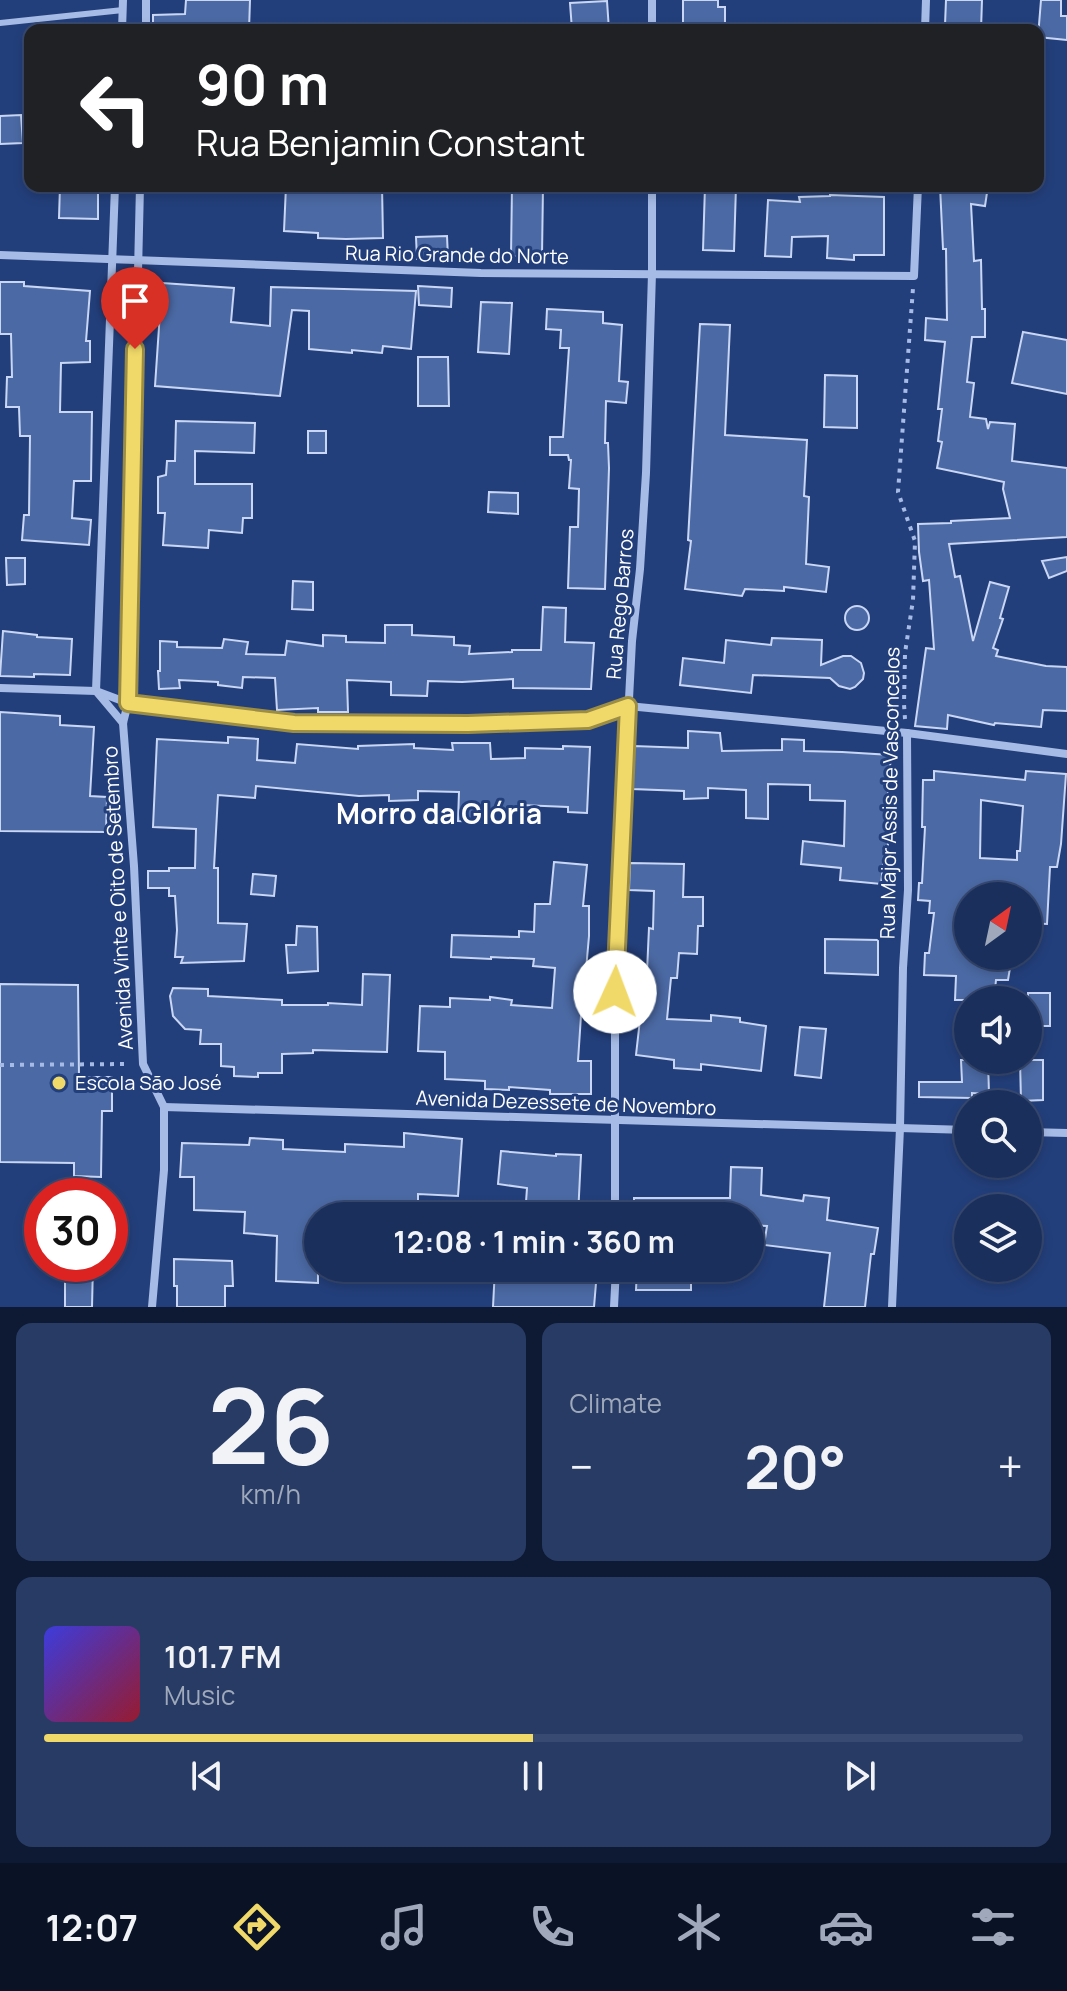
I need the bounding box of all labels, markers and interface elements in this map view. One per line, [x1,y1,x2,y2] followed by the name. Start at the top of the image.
[196,45,329,122] text: 90 m
[64,56,168,160] icon: left
[196,118,585,167] text: Rua Benjamin Constant
[345,239,569,270] street label: Rua Rio Grande do Norte
[101,267,169,349] pin
[113,279,157,323] icon: arrive
[599,527,640,681] street label: Rua Rego Barros
[873,647,906,939] street label: Rua Major Assis de Vasconcelos
[96,745,139,1051] street label: Avenida Vinte e Oito de Setembro
[336,794,542,832] district label: Morro da Glória
[954,882,1042,970] north arrow
[954,882,1042,1282] map controls
[573,950,657,1034] position arrow
[954,986,1042,1074] button: sound
[75,1069,222,1096] place label: Escola São José
[50,1074,68,1092] marker: Escola São José
[415,1084,717,1121] street label: Avenida Dezessete de Novembro
[954,1090,1042,1178] button: search
[24,1178,128,1282] speed limit sign: 30
[954,1194,1042,1282] button: layers
[393,1221,675,1262] text: 12:08 · 1 min · 360 m
[207,1353,334,1495] text: 26
[570,1385,662,1421] text: Climate
[744,1425,847,1507] text: 20°
[570,1436,593,1496] text: −
[998,1436,1023,1496] text: +
[241,1476,301,1512] text: km/h
[164,1636,281,1677] text: 101.7 FM
[164,1677,235,1713] text: Music
[185,1754,229,1798] icon: previous
[511,1754,555,1798] icon: pause
[838,1754,882,1798] icon: next
[229,1899,285,1955] icon: directions
[376,1899,432,1955] icon: music
[524,1899,580,1955] icon: phone
[671,1899,727,1955] icon: climate
[818,1899,874,1955] icon: car
[965,1899,1021,1955] icon: filters
[46,1903,138,1952] text: 12:07

